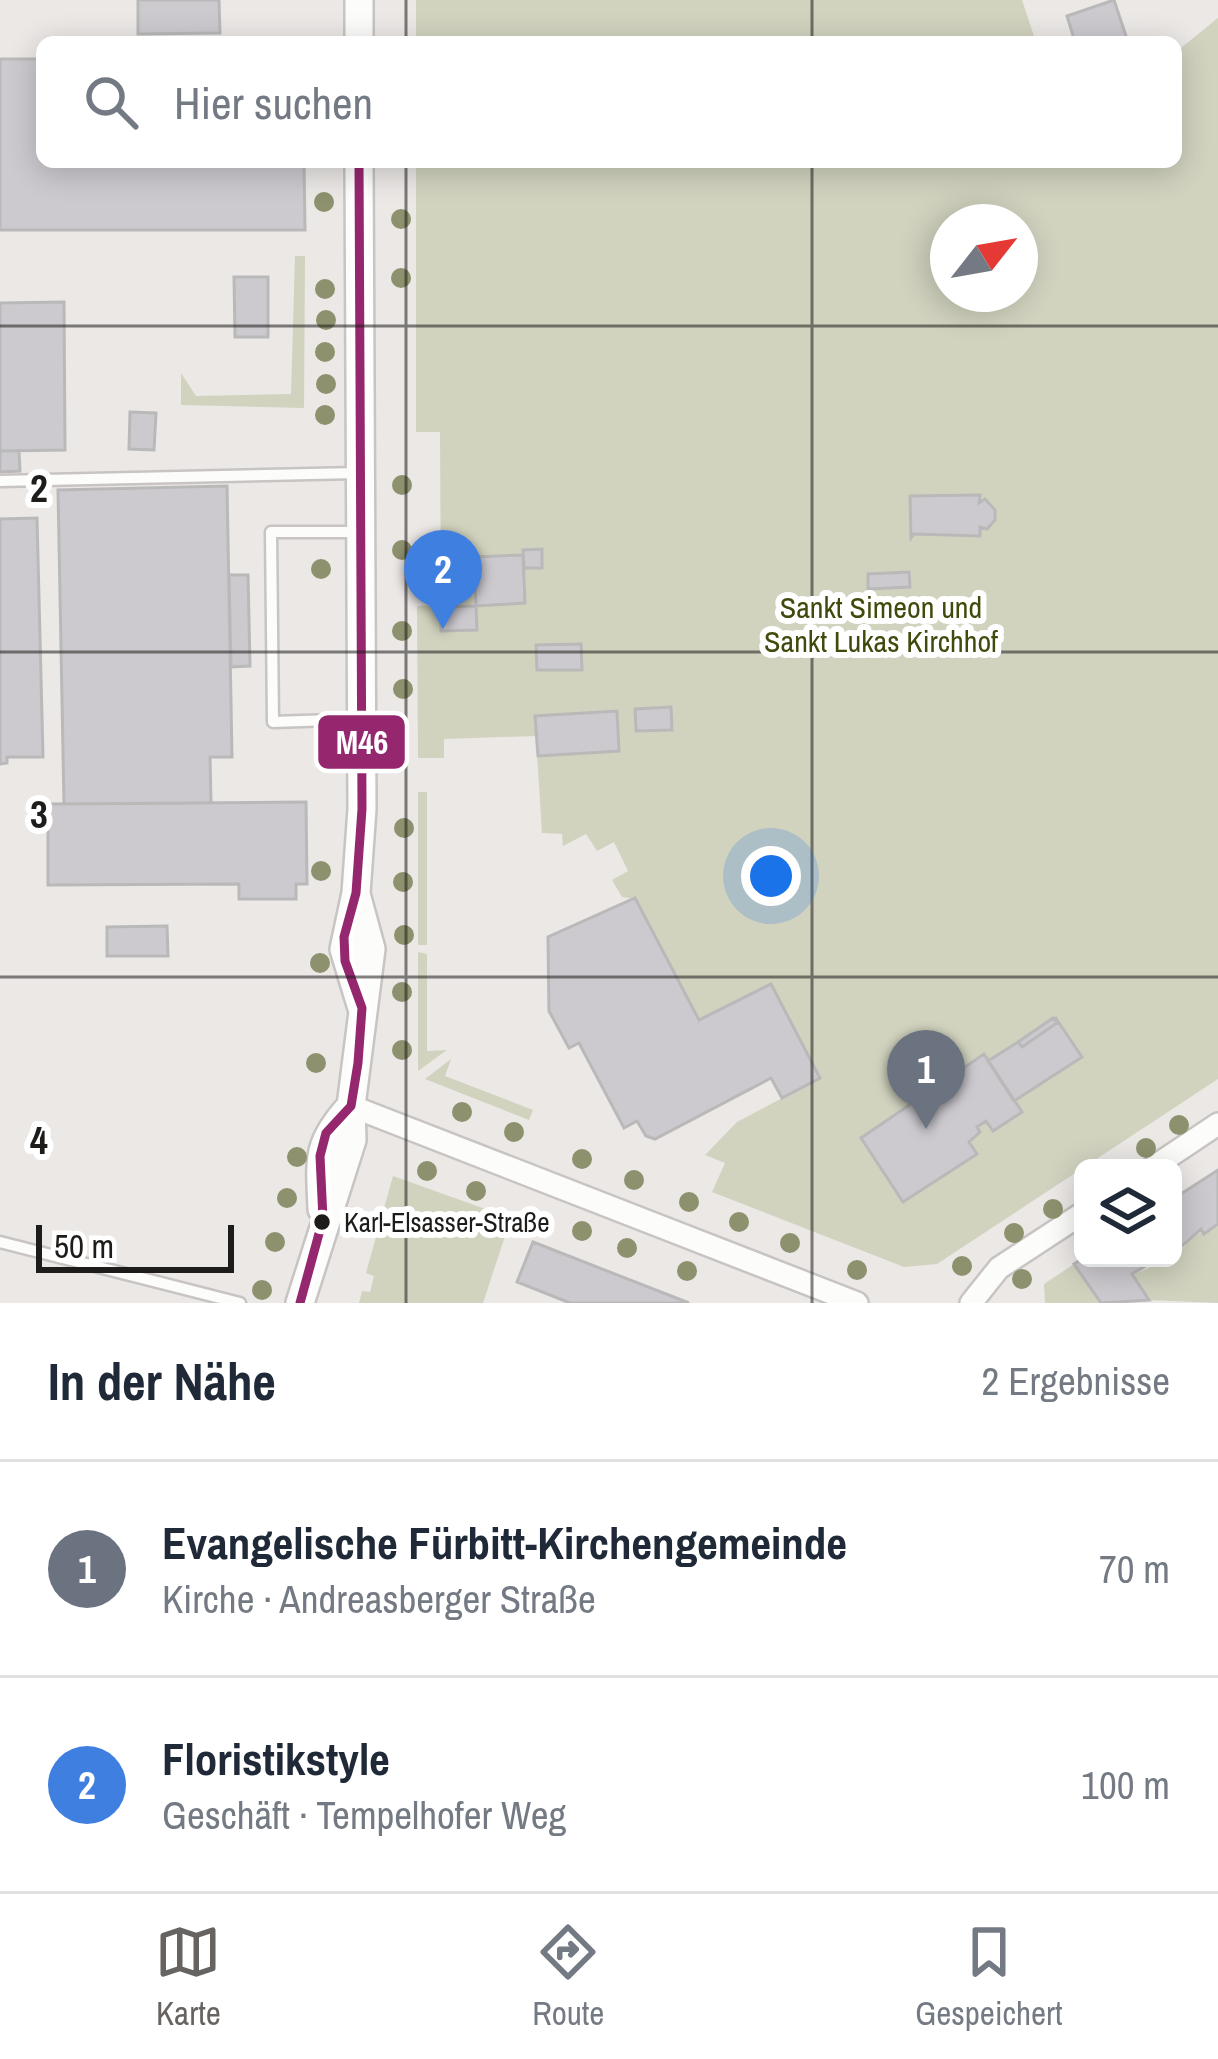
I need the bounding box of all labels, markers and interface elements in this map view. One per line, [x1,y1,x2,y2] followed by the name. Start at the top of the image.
[36,36,1182,168] search box
[78,69,144,135] icon: search
[174,72,373,133] text: Hier suchen
[930,204,1038,312] north arrow
[30,462,48,514] text: 2
[404,530,482,629] pin: 2
[764,587,998,661] park label: Sankt Simeon und Sankt Lukas Kirchhof
[316,713,407,771] line badge: M46
[336,720,388,764] text: M46
[30,788,48,840] text: 3
[741,846,801,906] your location
[887,1030,965,1129] pin: 1
[30,1114,48,1166] text: 4
[1074,1159,1182,1267] map controls
[1074,1159,1182,1267] button: layers
[344,1204,549,1240] place label: Karl-Elsasser-Straße
[311,1211,333,1233] marker: Karl-Elsasser-Straße
[36,1219,234,1272] scale bar
[54,1224,114,1268] text: 50 m
[48,1347,276,1416] text: In der Nähe
[982,1355,1170,1407] text: 2 Ergebnisse
[162,1512,847,1573] text: Evangelische Fürbitt-Kirchengemeinde
[78,1543,96,1595] text: 1
[1099,1543,1170,1595] text: 70 m
[162,1573,596,1625] text: Kirche · Andreasberger Straße
[162,1728,390,1789] text: Floristikstyle
[78,1759,96,1811] text: 2
[1081,1759,1170,1811] text: 100 m
[162,1789,566,1841] text: Geschäft · Tempelhofer Weg
[155,1919,221,2035] tab: Karte
[532,1919,604,2035] tab: Route
[915,1919,1063,2035] tab: Gespeichert

